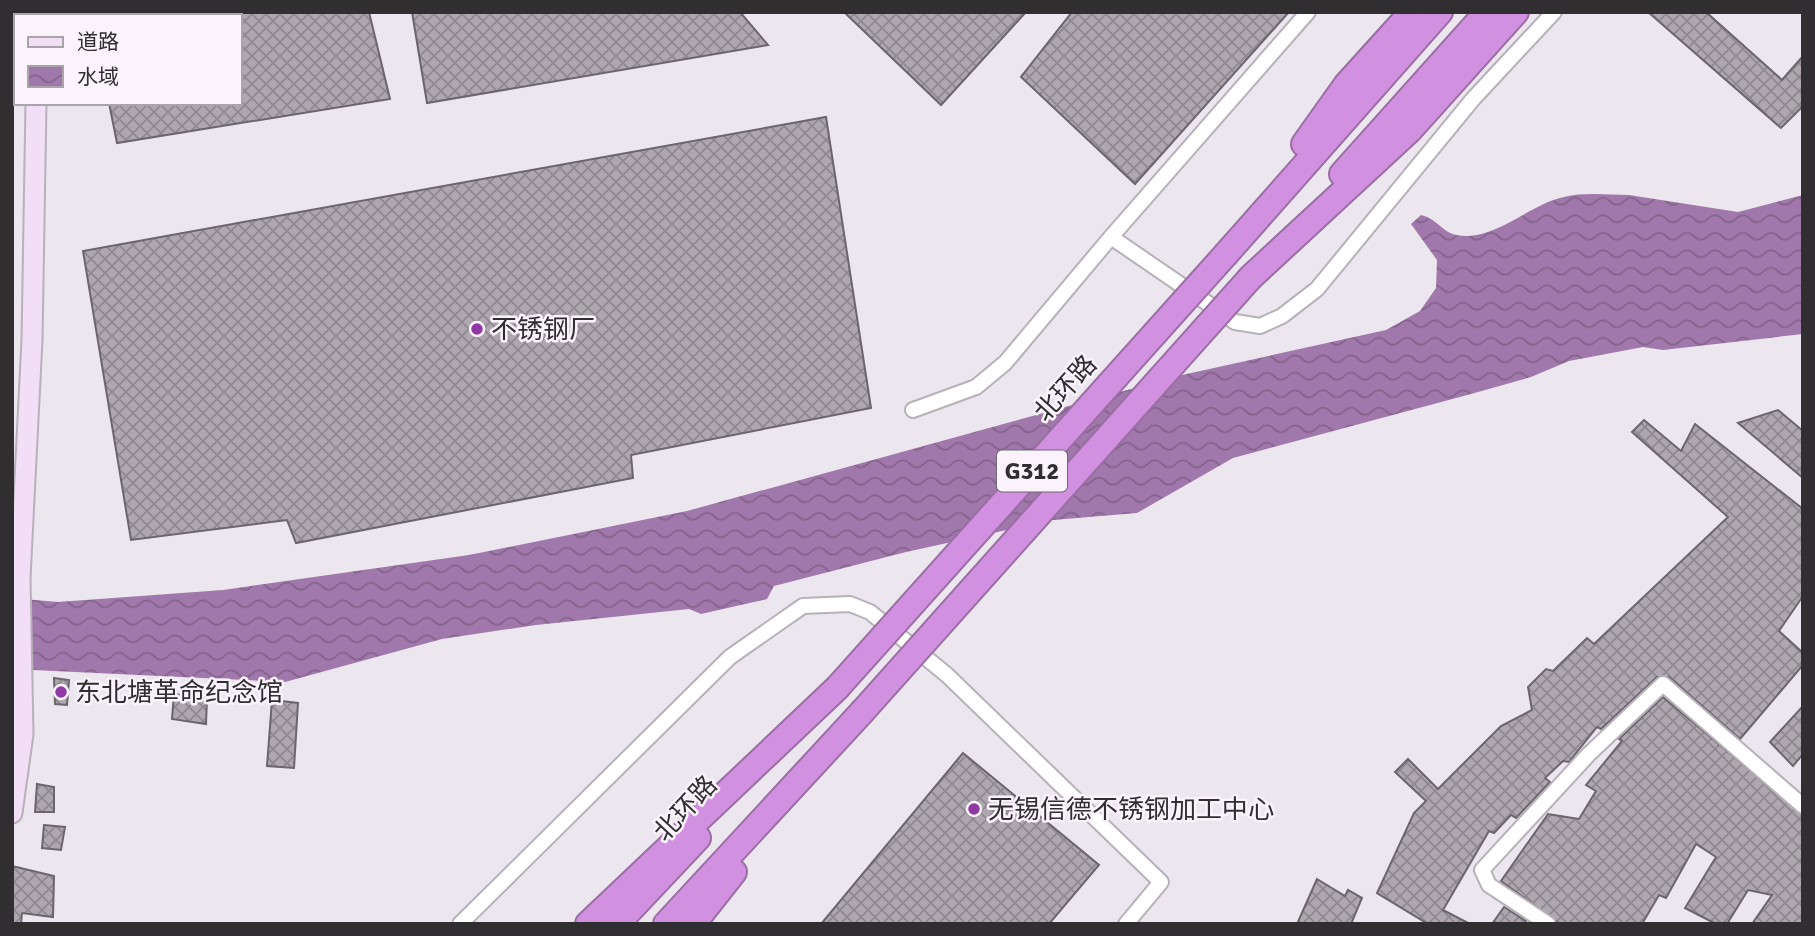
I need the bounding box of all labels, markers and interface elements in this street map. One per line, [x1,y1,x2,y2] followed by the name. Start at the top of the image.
[14,14,242,105] legend
[77,29,119,55] text: 道路
[77,64,119,90] text: 水域
[491,314,595,346] place label: 不锈钢厂
[469,321,485,337] marker: 不锈钢厂
[1028,349,1104,428] street label: 北环路
[997,450,1067,492] road number: G312
[75,677,283,709] place label: 东北塘革命纪念馆
[53,684,69,700] marker: 东北塘革命纪念馆
[647,769,724,848] street label: 北环路
[988,794,1274,826] place label: 无锡信德不锈钢加工中心
[966,801,982,817] marker: 无锡信德不锈钢加工中心

